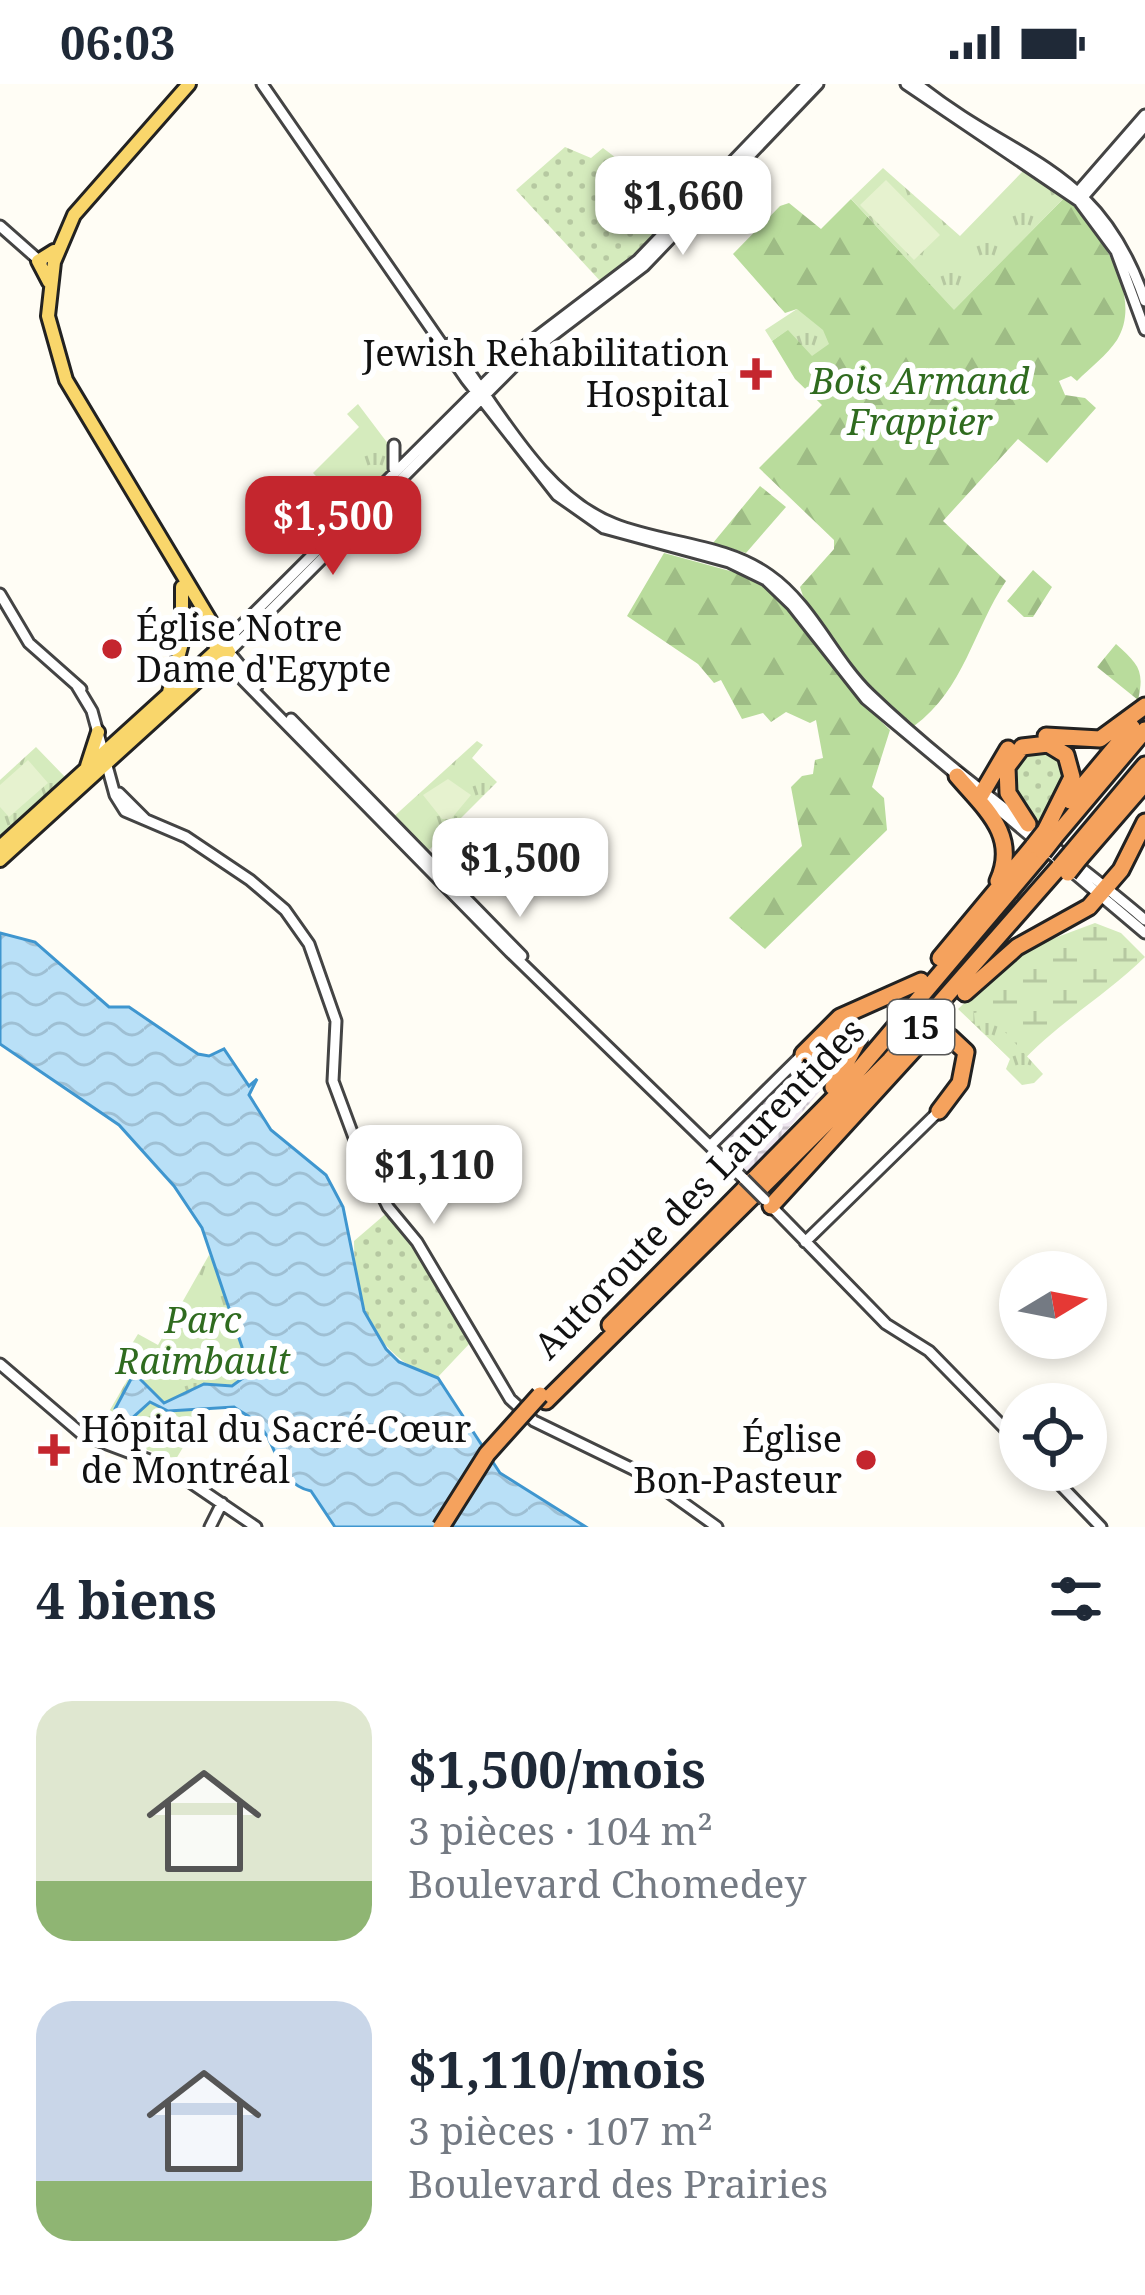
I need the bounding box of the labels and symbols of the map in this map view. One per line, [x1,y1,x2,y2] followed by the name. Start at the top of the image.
[585,156,781,258] pin: $1,660
[361,328,729,418] place label: Jewish Rehabilitation Hospital
[810,356,1030,446] park label: Bois Armand Frappier
[740,358,772,390] marker: Jewish Rehabilitation Hospital
[235,476,431,578] pin: $1,500
[136,603,391,693] place label: Église Notre Dame d'Egypte
[99,636,125,662] marker: Église Notre Dame d'Egypte
[422,818,618,920] pin: $1,500
[888,1000,954,1054] road number: 15
[522,1006,875,1369] street label: Autoroute des Laurentides
[336,1125,532,1227] pin: $1,110
[999,1251,1107,1359] north arrow
[115,1295,291,1385] park label: Parc Raimbault
[81,1404,471,1494] place label: Hôpital du Sacré-Cœur de Montréal
[633,1414,842,1504] place label: Église Bon-Pasteur
[38,1434,70,1466] marker: Hôpital du Sacré-Cœur de Montréal
[853,1447,879,1473] marker: Église Bon-Pasteur

